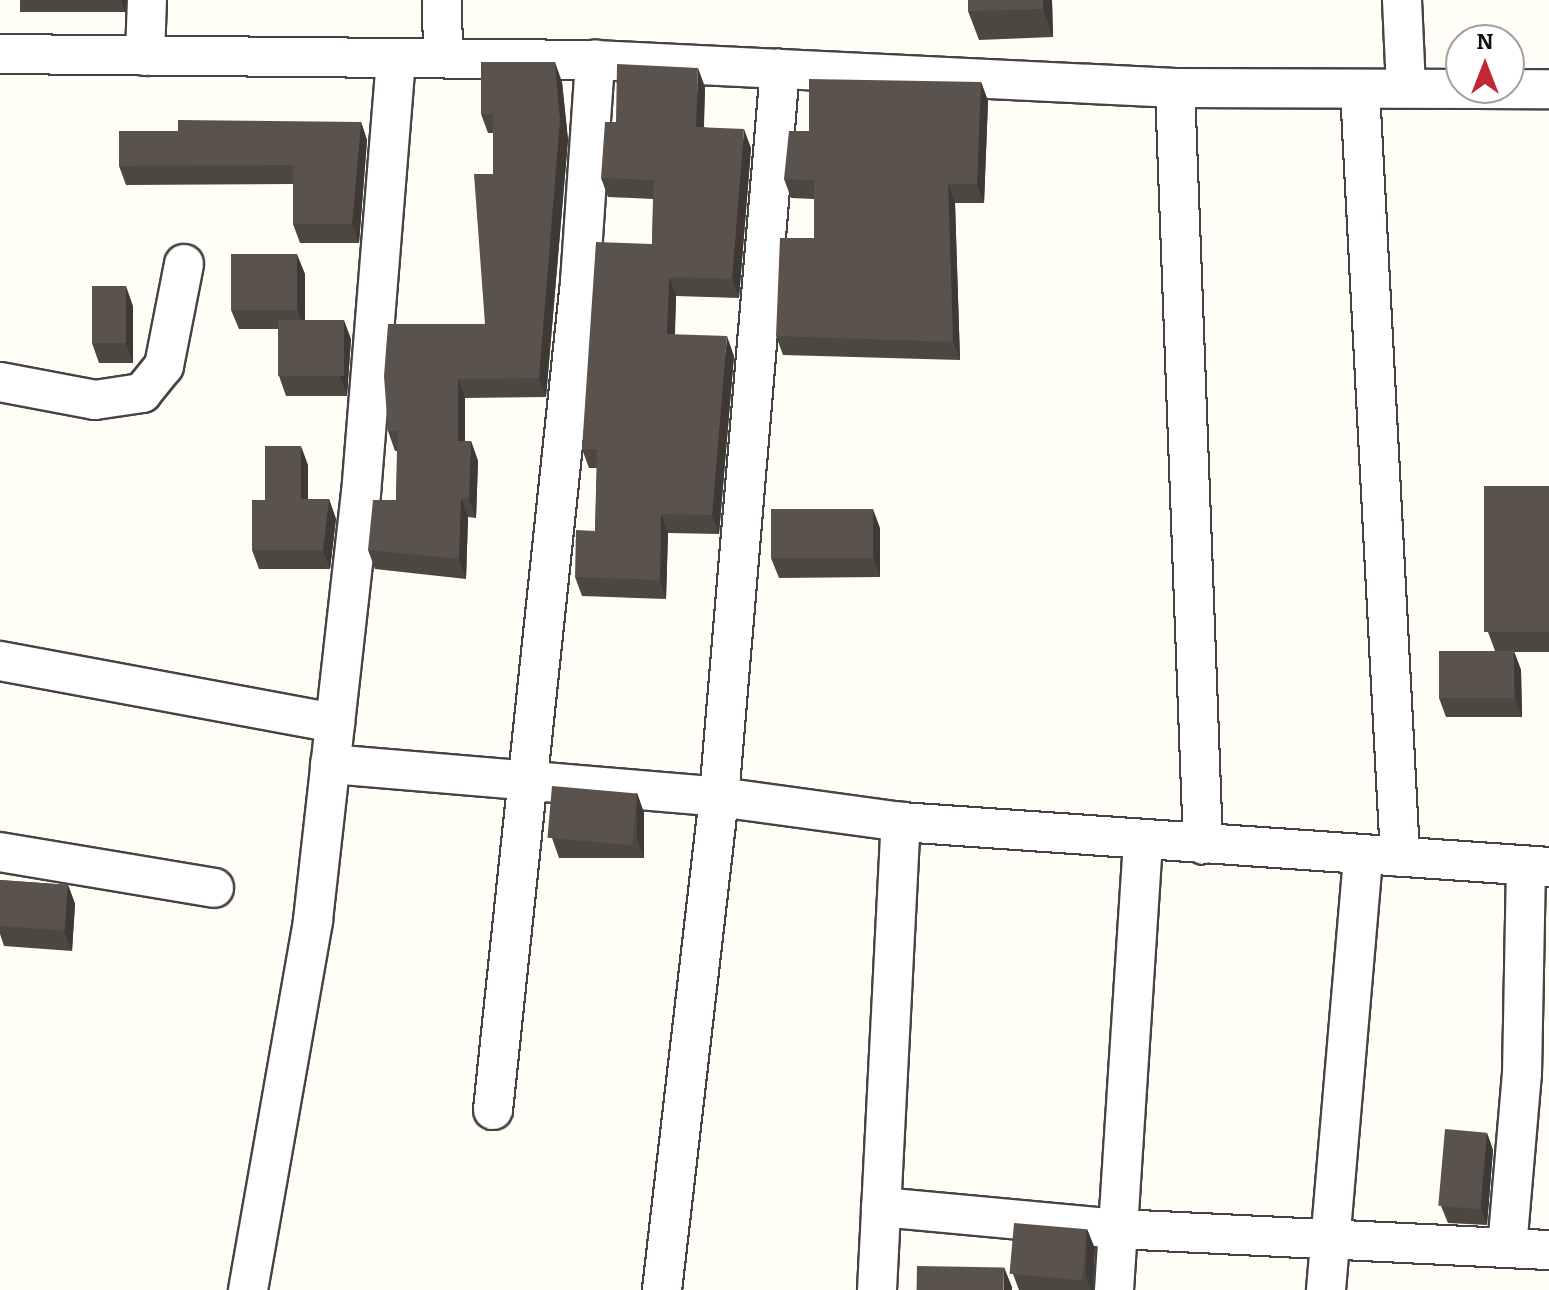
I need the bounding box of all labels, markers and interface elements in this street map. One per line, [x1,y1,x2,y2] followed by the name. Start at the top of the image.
[1445,24,1525,104] north arrow
[1477,28,1493,55] text: N

